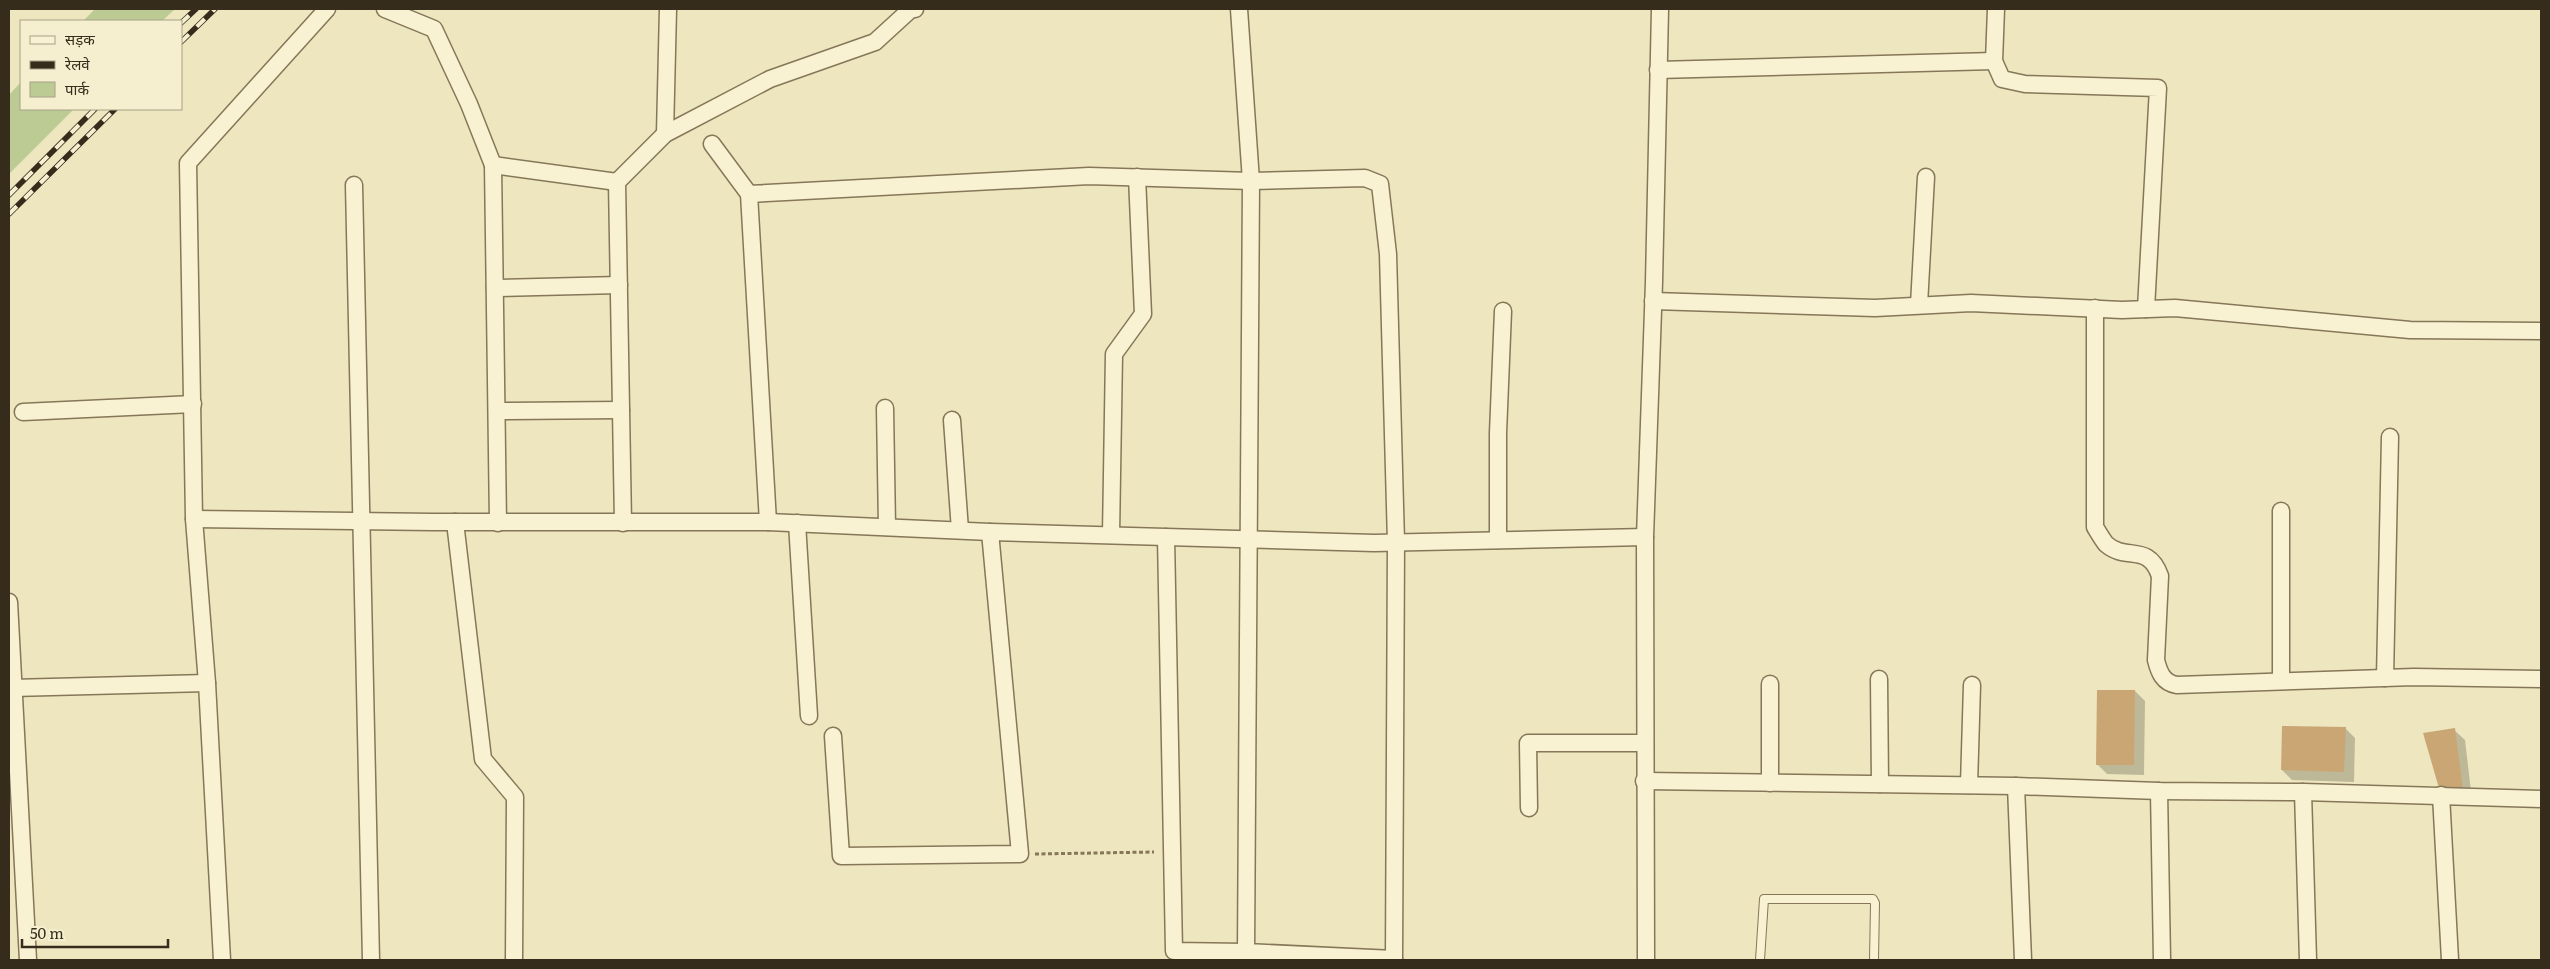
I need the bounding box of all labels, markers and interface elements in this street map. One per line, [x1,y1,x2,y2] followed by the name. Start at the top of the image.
[20,20,182,110] legend
[65,27,95,50] text: सड़क
[64,52,90,75] text: रेलवे
[65,77,89,100] text: पार्क
[22,916,169,948] scale bar
[30,921,64,944] text: 50 m

